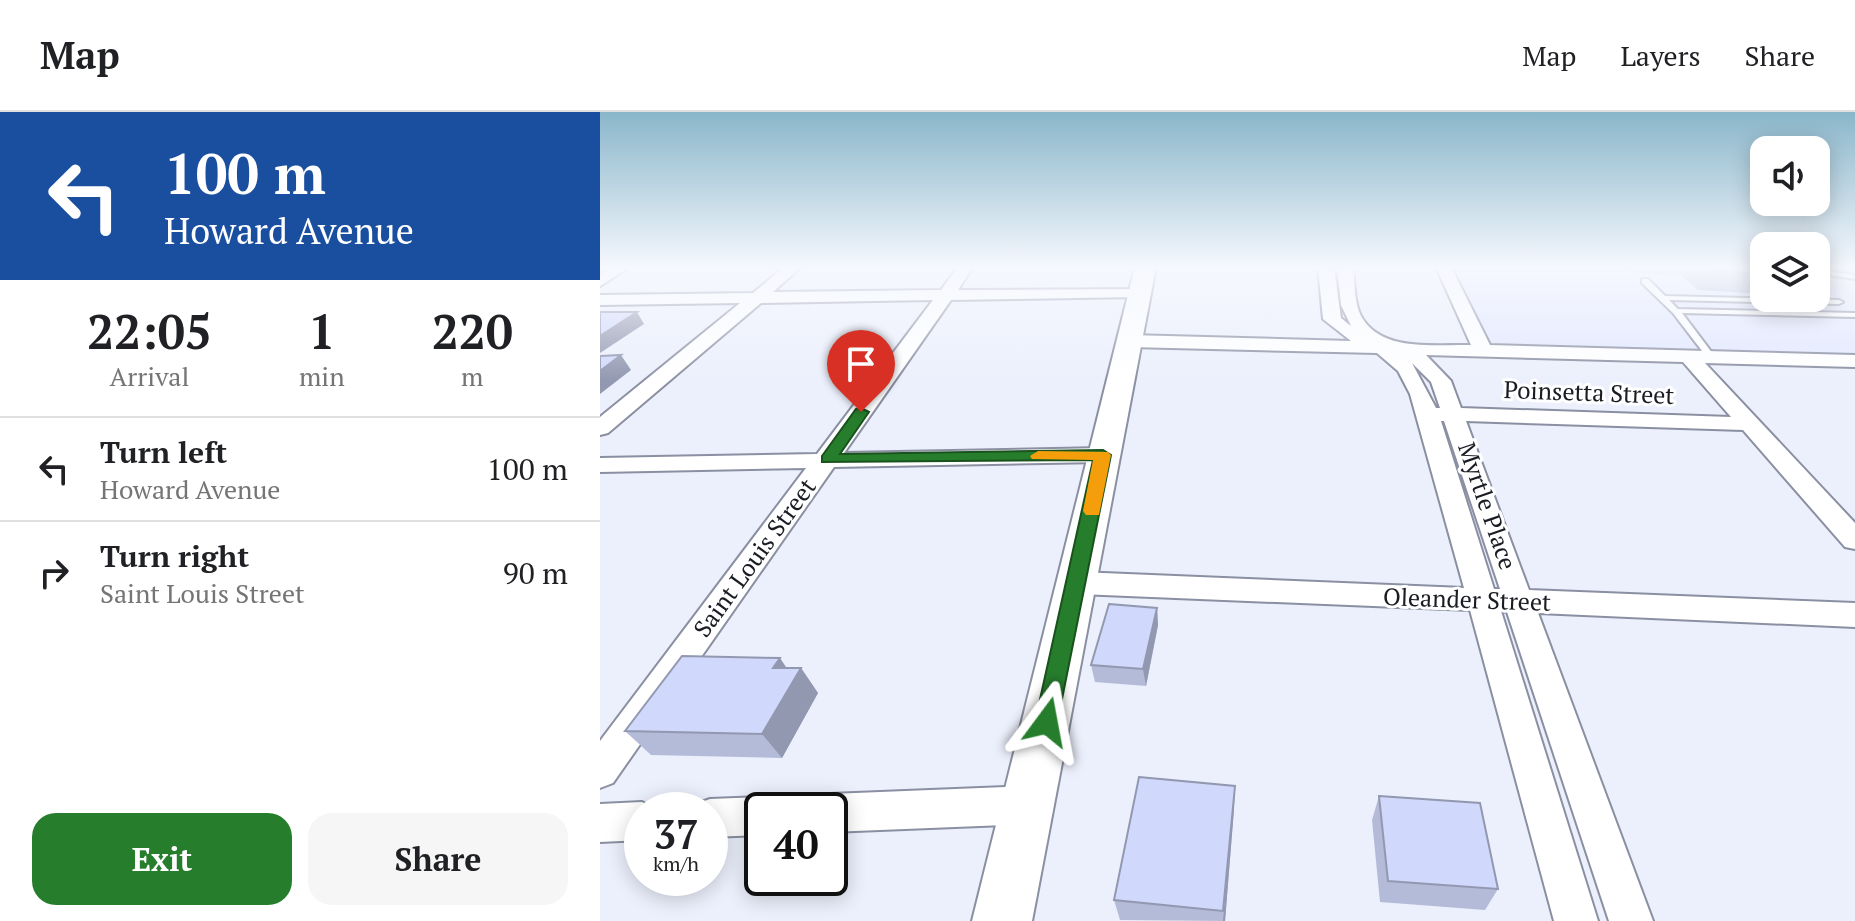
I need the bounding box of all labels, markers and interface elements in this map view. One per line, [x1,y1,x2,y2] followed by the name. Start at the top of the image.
[40,30,120,80] text: Map
[1522,37,1576,74] text: Map
[1620,37,1701,74] text: Layers
[1745,37,1815,74] text: Share
[164,136,326,210] text: 100 m
[1750,136,1830,312] map controls
[1750,136,1830,216] button: sound
[32,144,136,248] icon: left
[164,207,414,254] text: Howard Avenue
[1750,232,1830,312] button: layers
[87,299,212,363] text: 22:05
[308,299,335,363] text: 1
[432,299,513,363] text: 220
[827,330,895,412] pin
[839,342,883,386] icon: arrive
[110,359,189,393] text: Arrival
[299,359,345,393] text: min
[461,359,484,393] text: m
[1503,373,1675,411] street label: Poinsetta Street
[100,432,227,472] text: Turn left
[1451,438,1525,574] street label: Myrtle Place
[32,447,76,491] icon: left
[487,449,568,489] text: 100 m
[100,472,280,506] text: Howard Avenue
[686,472,823,643] street label: Saint Louis Street
[100,536,249,576] text: Turn right
[32,551,76,595] icon: right
[503,553,568,593] text: 90 m
[100,576,305,610] text: Saint Louis Street
[1383,580,1552,618] street label: Oleander Street
[1005,680,1089,764] position arrow
[744,792,848,896] speed limit sign: 40
[653,807,699,860] text: 37
[32,813,292,905] button: Exit
[308,813,568,905] button: Share
[653,850,699,877] text: km/h

